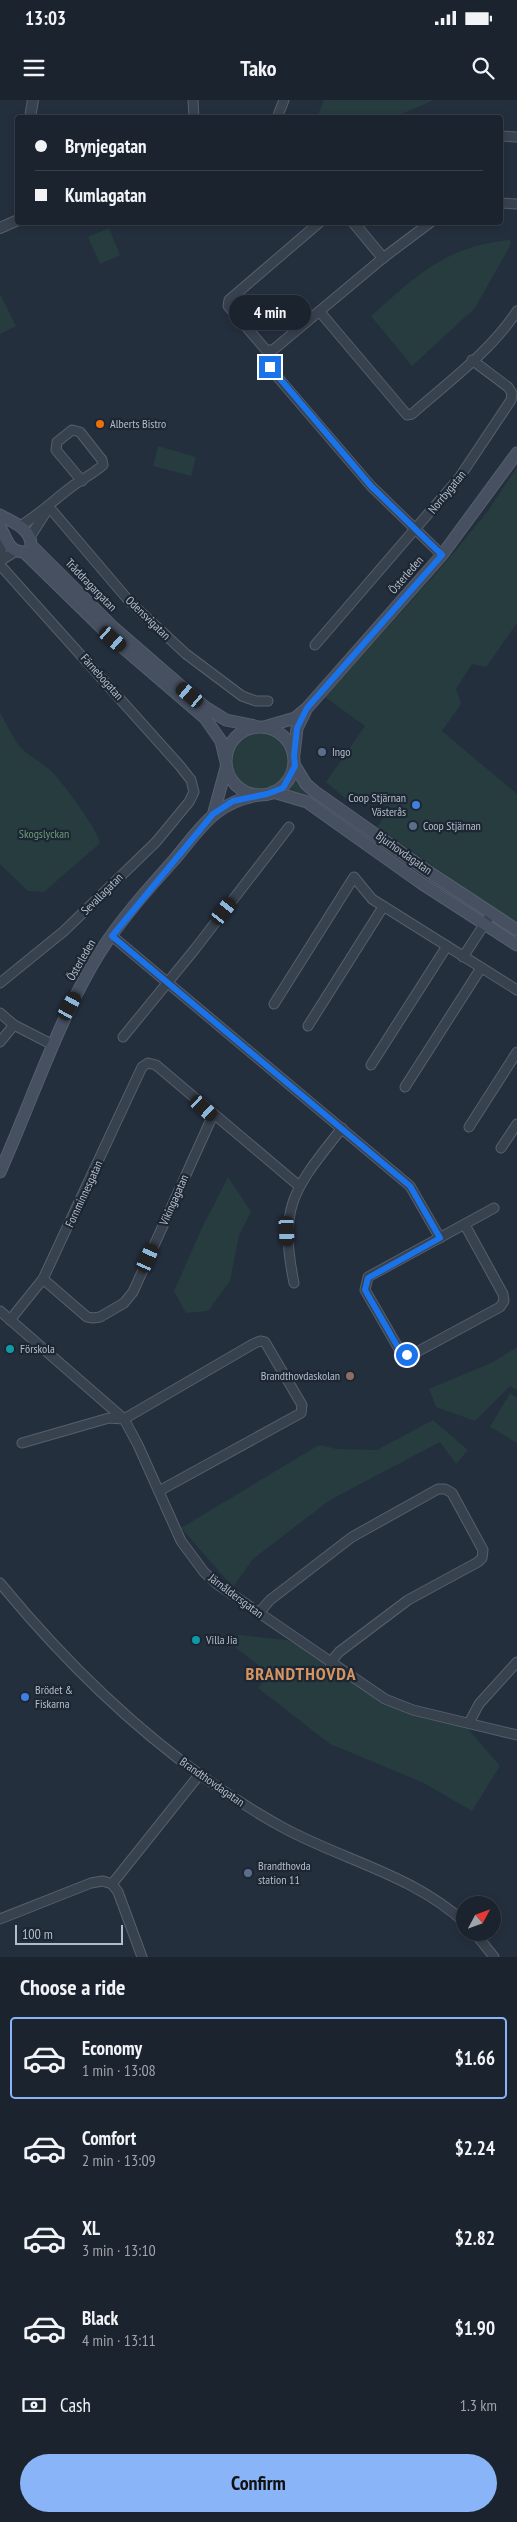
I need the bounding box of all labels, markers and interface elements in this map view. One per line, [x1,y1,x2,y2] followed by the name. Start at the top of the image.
[25,6,66,30] text: 13:03
[20,54,48,82] icon: menu
[240,54,277,82] text: Tako
[469,54,497,82] icon: search
[65,134,147,158] text: Brynjegatan
[65,183,146,207] text: Kumlagatan
[229,294,311,330] callout: 4 min
[254,302,286,322] text: 4 min
[259,356,281,378] route end
[110,416,166,431] place label: Alberts Bistro
[94,418,106,430] marker: Alberts Bistro
[425,467,469,516] street label: Norrbygatan
[385,553,426,597] street label: Österleden
[63,555,120,614] street label: Tråddragargatan
[123,593,174,643] street label: Odensvigatan
[96,623,129,655] car
[78,650,127,703] street label: Färnebogatan
[173,680,206,710] car
[332,744,350,759] place label: Ingo
[316,746,328,758] marker: Ingo
[348,790,406,819] place label: Coop Stjärnan Västerås
[410,799,422,811] marker: Coop Stjärnan Västerås
[423,818,481,833] place label: Coop Stjärnan
[407,820,419,832] marker: Coop Stjärnan
[19,826,69,841] park label: Skogslyckan
[373,828,435,877] street label: Bjurhovdagatan
[78,870,126,918] street label: Sevallagatan
[208,895,239,927] car
[63,936,98,983] street label: Österleden
[56,989,83,1023] car
[187,1092,220,1124] car
[62,1158,106,1230] street label: Fornminnesgatan
[155,1172,191,1228] street label: Vikingagatan
[278,1216,295,1246] car
[135,1241,160,1275] car
[20,1341,55,1356] place label: Förskola
[4,1343,16,1355] marker: Förskola
[396,1344,418,1366] route start
[261,1368,340,1383] place label: Brandthovdaskolan
[344,1370,356,1382] marker: Brandthovdaskolan
[205,1570,267,1621] street label: Järnåldersgatan
[205,1632,238,1647] place label: Villa Jia
[190,1634,202,1646] marker: Villa Jia
[245,1662,357,1685] district label: BRANDTHOVDA
[35,1682,73,1711] place label: Brödet & Fiskarna
[19,1691,31,1703] marker: Brödet & Fiskarna
[177,1754,248,1809] street label: Brandthovdagatan
[258,1858,311,1887] place label: Brandthovda station 11
[242,1867,254,1879] marker: Brandthovda station 11
[456,1896,501,1941] north arrow
[456,1896,501,1941] map controls
[15,1922,122,1945] scale bar
[22,1925,53,1943] text: 100 m
[20,1973,125,2001] text: Choose a ride
[22,2036,67,2081] icon: car
[82,2036,142,2060] text: Economy
[455,2046,495,2070] text: $1.66
[82,2060,156,2080] text: 1 min · 13:08
[22,2126,67,2171] icon: car
[82,2126,136,2150] text: Comfort
[455,2136,495,2160] text: $2.24
[82,2150,156,2170] text: 2 min · 13:09
[22,2216,67,2261] icon: car
[82,2216,100,2240] text: XL
[455,2226,495,2250] text: $2.82
[82,2240,156,2260] text: 3 min · 13:10
[22,2306,67,2351] icon: car
[82,2306,118,2330] text: Black
[455,2316,495,2340] text: $1.90
[82,2330,156,2350] text: 4 min · 13:11
[20,2391,48,2419] icon: cash
[60,2393,91,2417] text: Cash
[460,2395,497,2415] text: 1.3 km
[20,2454,497,2512] button: Confirm

